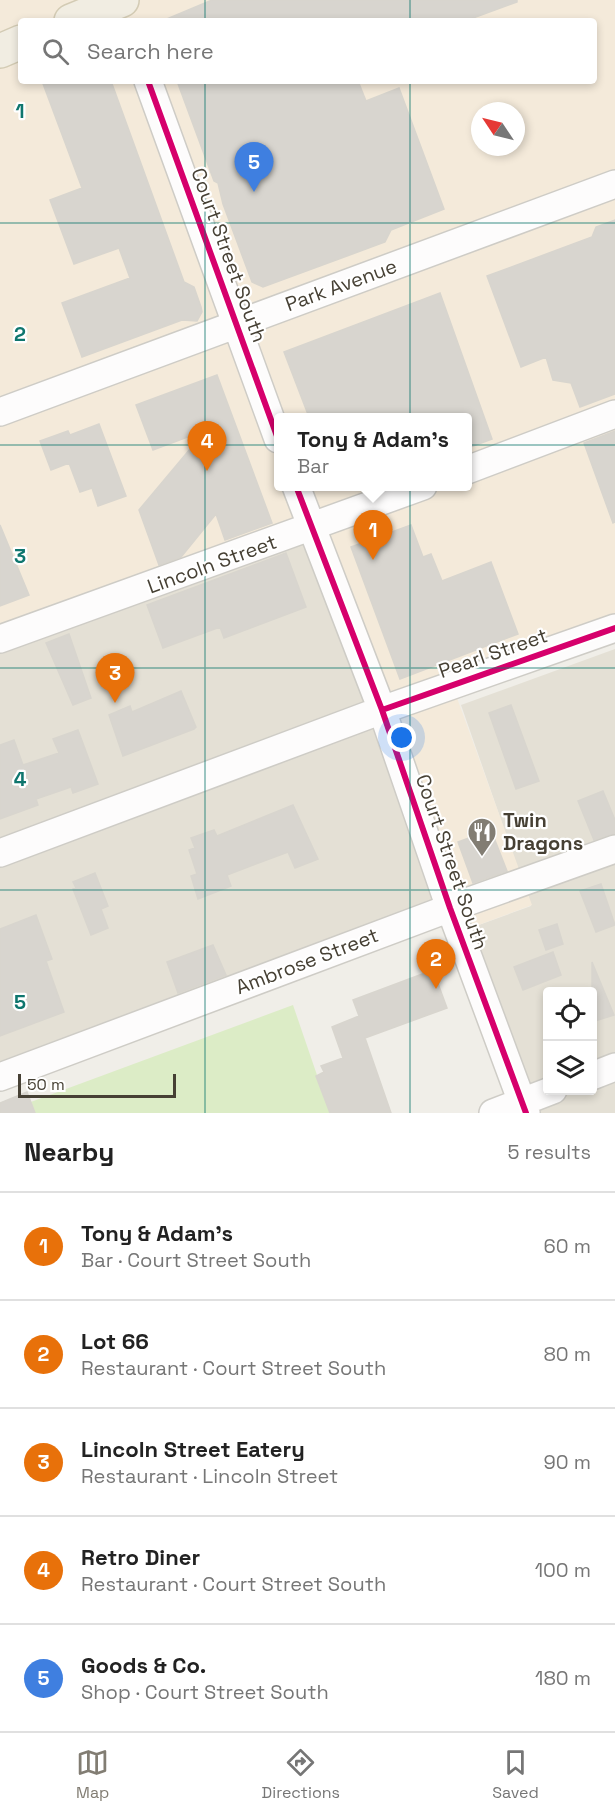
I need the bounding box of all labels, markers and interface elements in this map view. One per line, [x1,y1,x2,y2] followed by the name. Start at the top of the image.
[18,18,597,84] search box
[39,35,72,68] icon: search
[87,37,214,65] text: Search here
[15,98,25,124] text: 1
[471,102,525,156] north arrow
[234,142,274,192] pin: 5
[185,164,273,346] street label: Court Street South
[282,253,400,317] street label: Park Avenue
[14,321,26,347] text: 2
[274,413,472,491] popup
[188,422,226,471] pin: 4
[297,425,449,453] text: Tony & Adam's
[297,453,329,479] text: Bar
[354,510,392,560] pin: 1
[144,529,280,599] street label: Lincoln Street
[14,543,26,569] text: 3
[435,622,551,684] street label: Pearl Street
[96,654,134,703] pin: 3
[387,723,416,752] your location
[14,766,27,792] text: 4
[410,771,494,953] street label: Court Street South
[503,807,583,856] place label: Twin Dragons
[466,816,498,858] restaurant icon: Twin Dragons
[232,922,382,1000] street label: Ambrose Street
[416,940,456,989] pin: 2
[543,987,597,1095] map controls
[543,987,597,1041] button: locate
[14,989,26,1015] text: 5
[543,1041,597,1095] button: layers
[18,1071,176,1098] scale bar
[27,1074,65,1095] text: 50 m
[24,1135,114,1169] text: Nearby
[507,1139,591,1165] text: 5 results
[81,1219,233,1247] text: Tony & Adam's
[39,1233,48,1259] text: 1
[544,1233,591,1259] text: 60 m
[81,1247,311,1273] text: Bar · Court Street South
[81,1327,149,1355] text: Lot 66
[38,1341,49,1367] text: 2
[543,1341,591,1367] text: 80 m
[81,1355,386,1381] text: Restaurant · Court Street South
[81,1435,305,1463] text: Lincoln Street Eatery
[37,1449,50,1475] text: 3
[544,1449,591,1475] text: 90 m
[81,1463,338,1489] text: Restaurant · Lincoln Street
[81,1543,200,1571] text: Retro Diner
[37,1557,50,1583] text: 4
[535,1557,591,1583] text: 100 m
[81,1571,386,1597] text: Restaurant · Court Street South
[81,1651,206,1679] text: Goods & Co.
[38,1665,50,1691] text: 5
[535,1665,591,1691] text: 180 m
[81,1679,329,1705] text: Shop · Court Street South
[76,1746,109,1803] tab: Map
[262,1746,340,1803] tab: Directions
[492,1746,539,1803] tab: Saved

